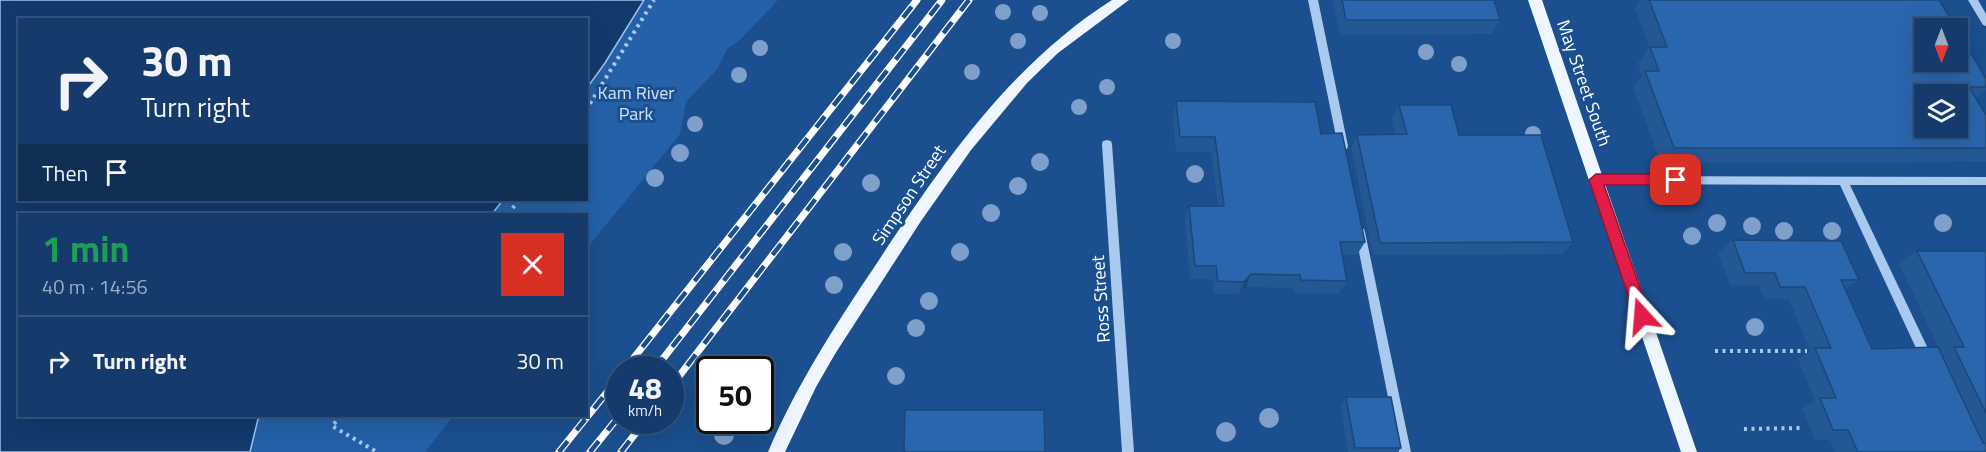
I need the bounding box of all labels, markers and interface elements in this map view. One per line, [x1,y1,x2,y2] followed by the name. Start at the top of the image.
[1550,16,1619,150] street label: May Street South
[1914,18,1968,72] north arrow
[1914,18,1968,138] map controls
[141,28,233,92] text: 30 m
[42,42,120,120] icon: right
[597,79,675,127] park label: Kam River Park
[1914,84,1968,138] button: layers
[141,86,250,127] text: Turn right
[865,138,953,250] street label: Simpson Street
[1650,154,1701,205] pin
[42,156,88,190] text: Then
[100,156,133,189] icon: arrive
[1659,163,1692,196] icon: arrive
[42,221,129,276] text: 1 min
[501,233,564,296] button: close
[1084,254,1117,344] street label: Ross Street
[42,271,148,302] text: 40 m · 14:56
[1610,284,1674,348] position arrow
[93,344,187,378] text: Turn right
[516,344,564,378] text: 30 m
[42,345,75,378] icon: right
[696,356,774,434] speed limit sign: 50
[628,365,662,411] text: 48
[628,399,662,422] text: km/h

